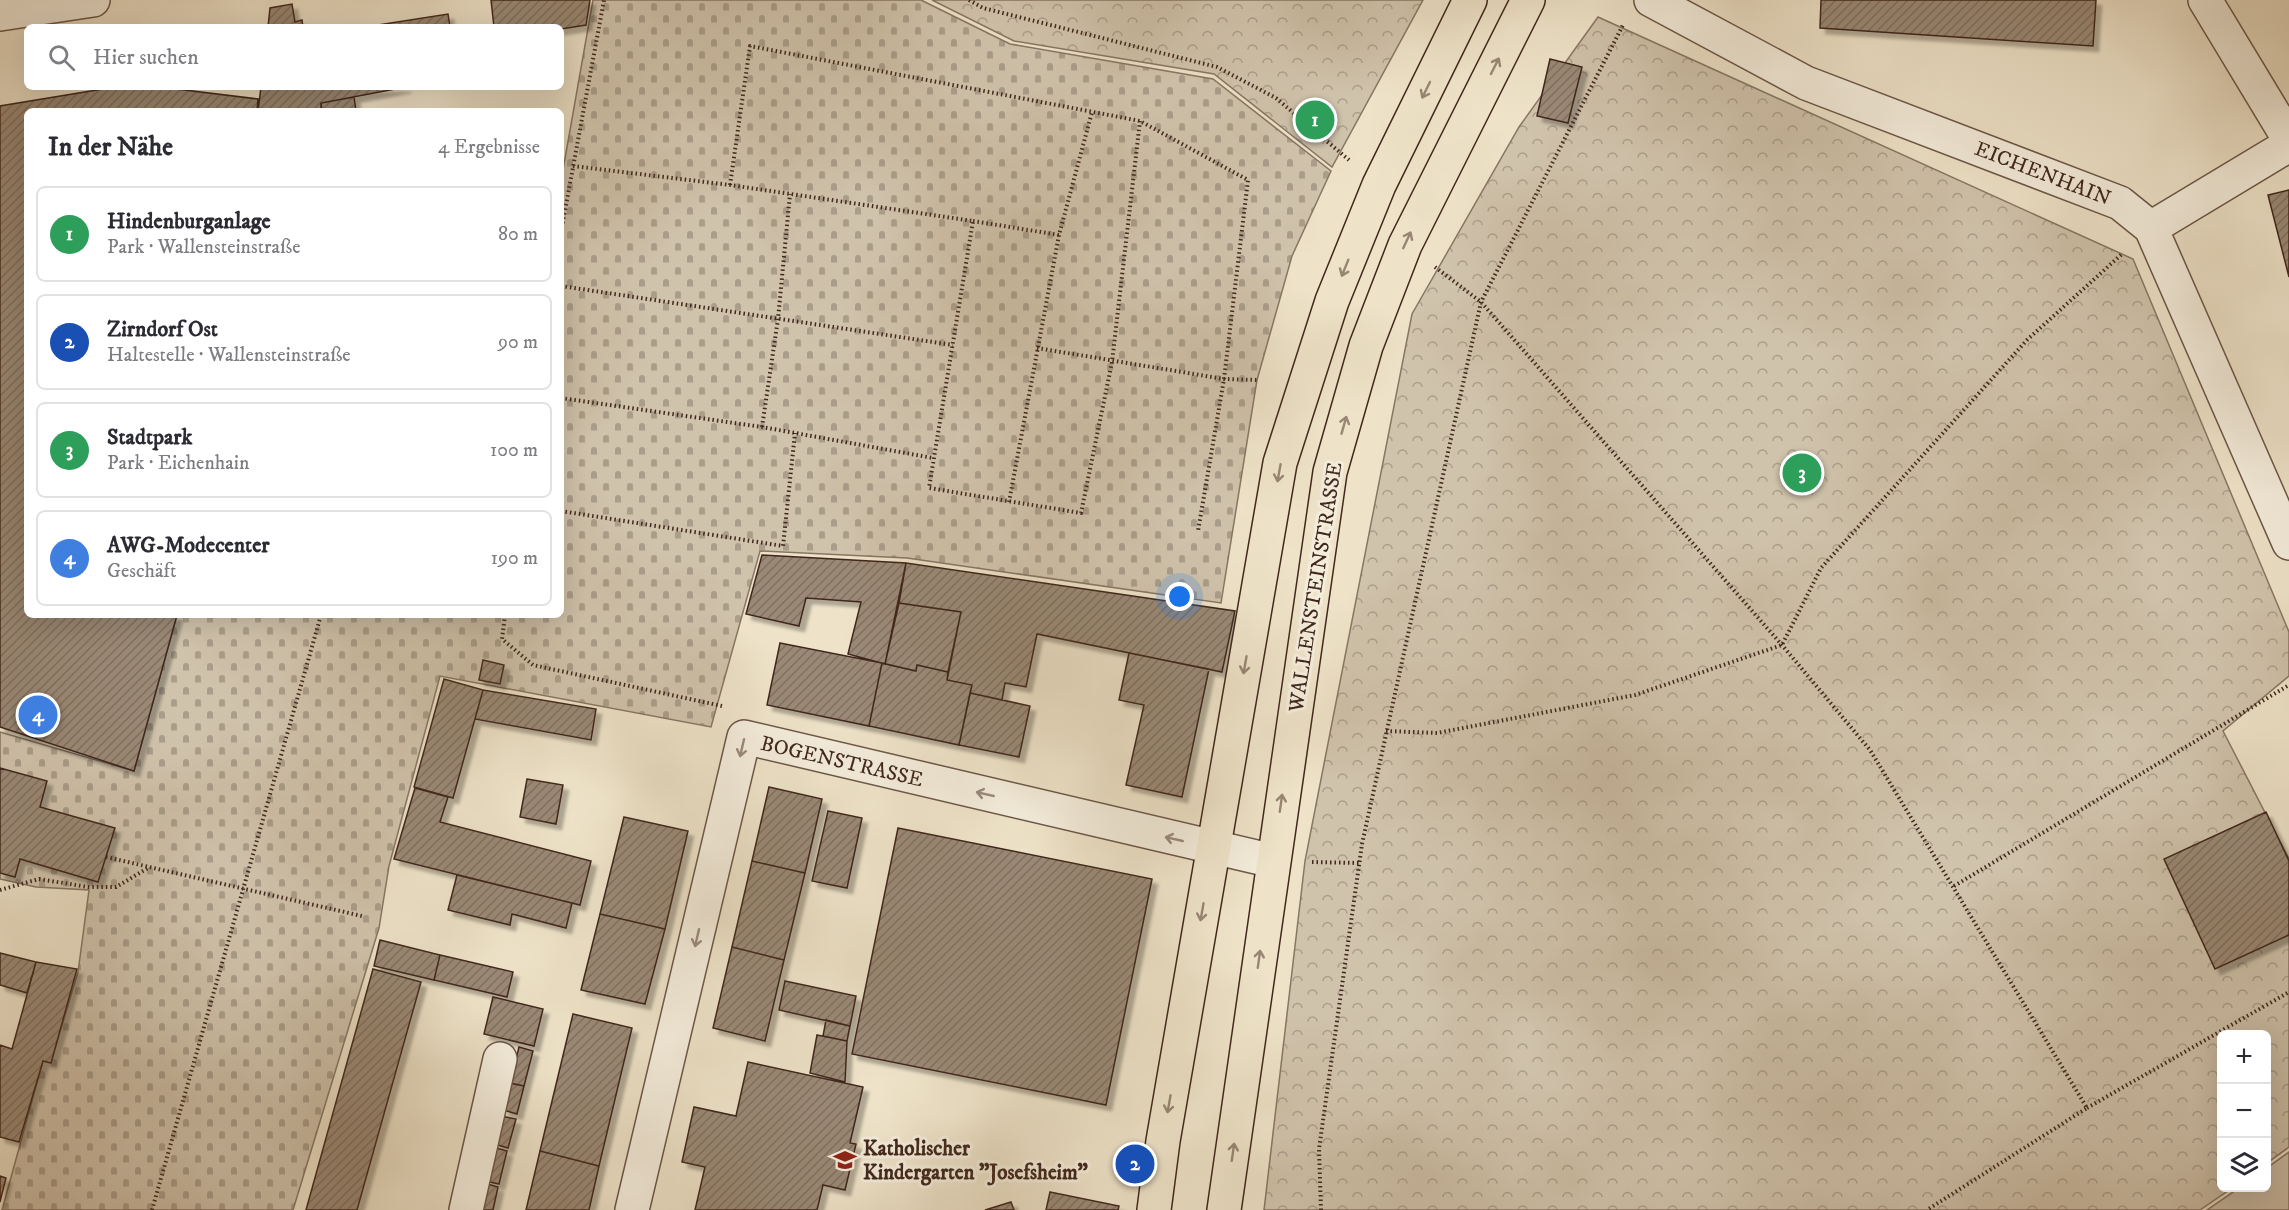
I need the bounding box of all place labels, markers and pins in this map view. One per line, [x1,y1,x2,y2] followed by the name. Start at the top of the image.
[1296,98,1334,142] pin: 1
[1782,450,1822,496] pin: 3
[18,692,57,738] pin: 4
[863,1136,1089,1186] place label: Katholischer Kindergarten "Josefsheim"
[1116,1142,1154,1186] pin: 2
[832,1147,858,1173] school or university icon: Katholischer Kindergarten "Josefsheim"

